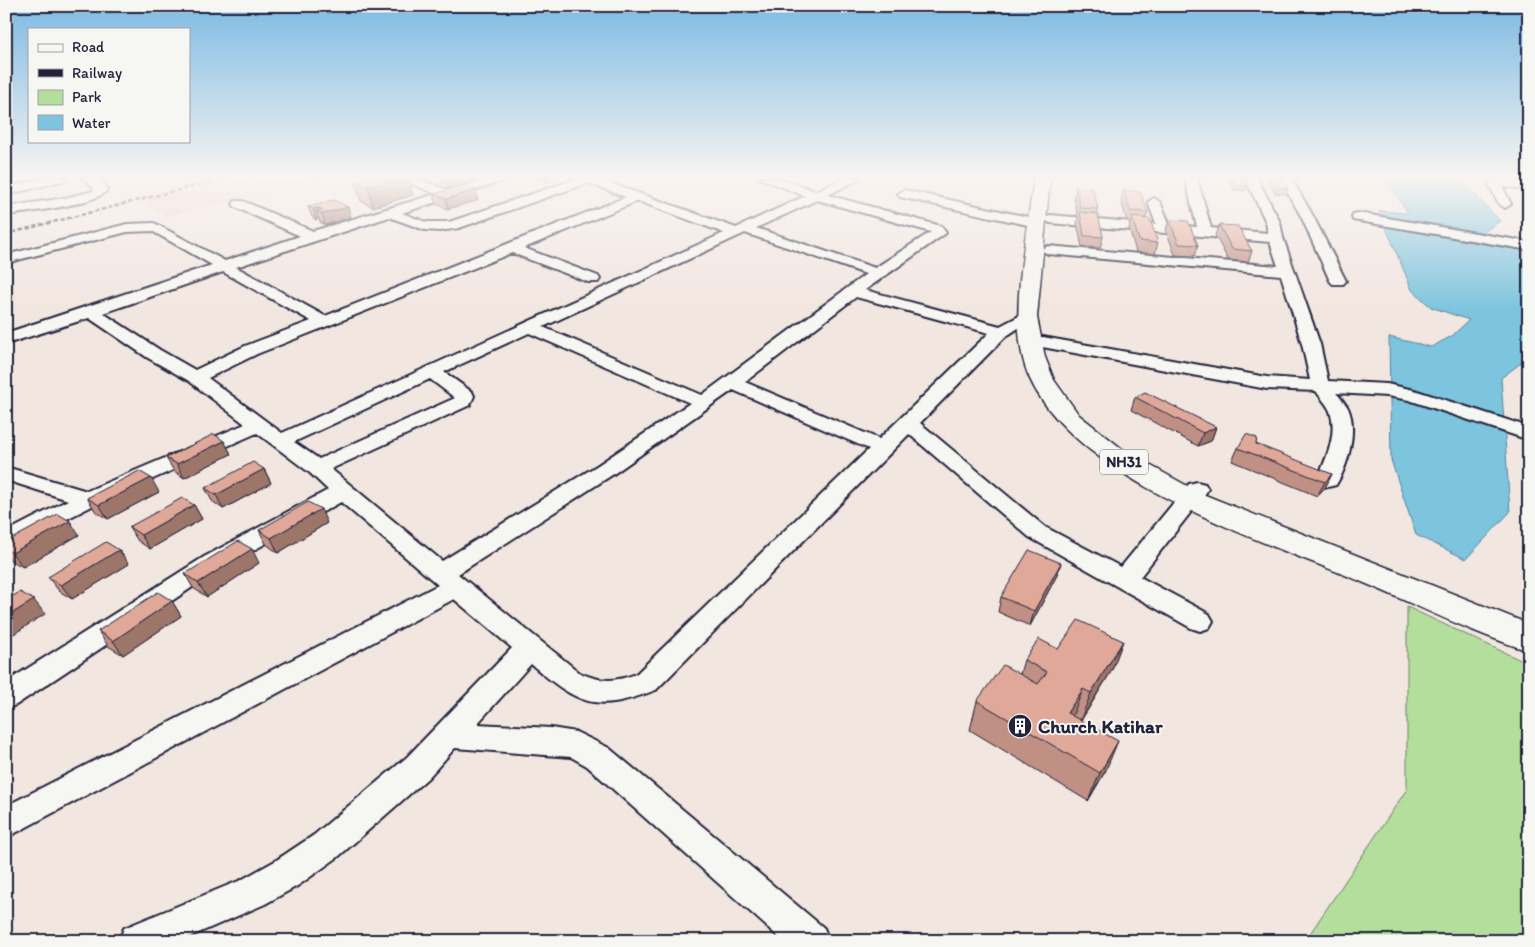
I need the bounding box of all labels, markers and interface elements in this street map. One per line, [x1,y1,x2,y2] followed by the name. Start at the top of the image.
[28,28,190,142] legend
[72,38,105,56] text: Road
[72,64,122,82] text: Railway
[72,88,102,106] text: Park
[72,114,111,132] text: Water
[1100,450,1148,474] road number: NH31
[1007,713,1033,739] building icon: Church Katihar
[1038,715,1163,738] place label: Church Katihar

